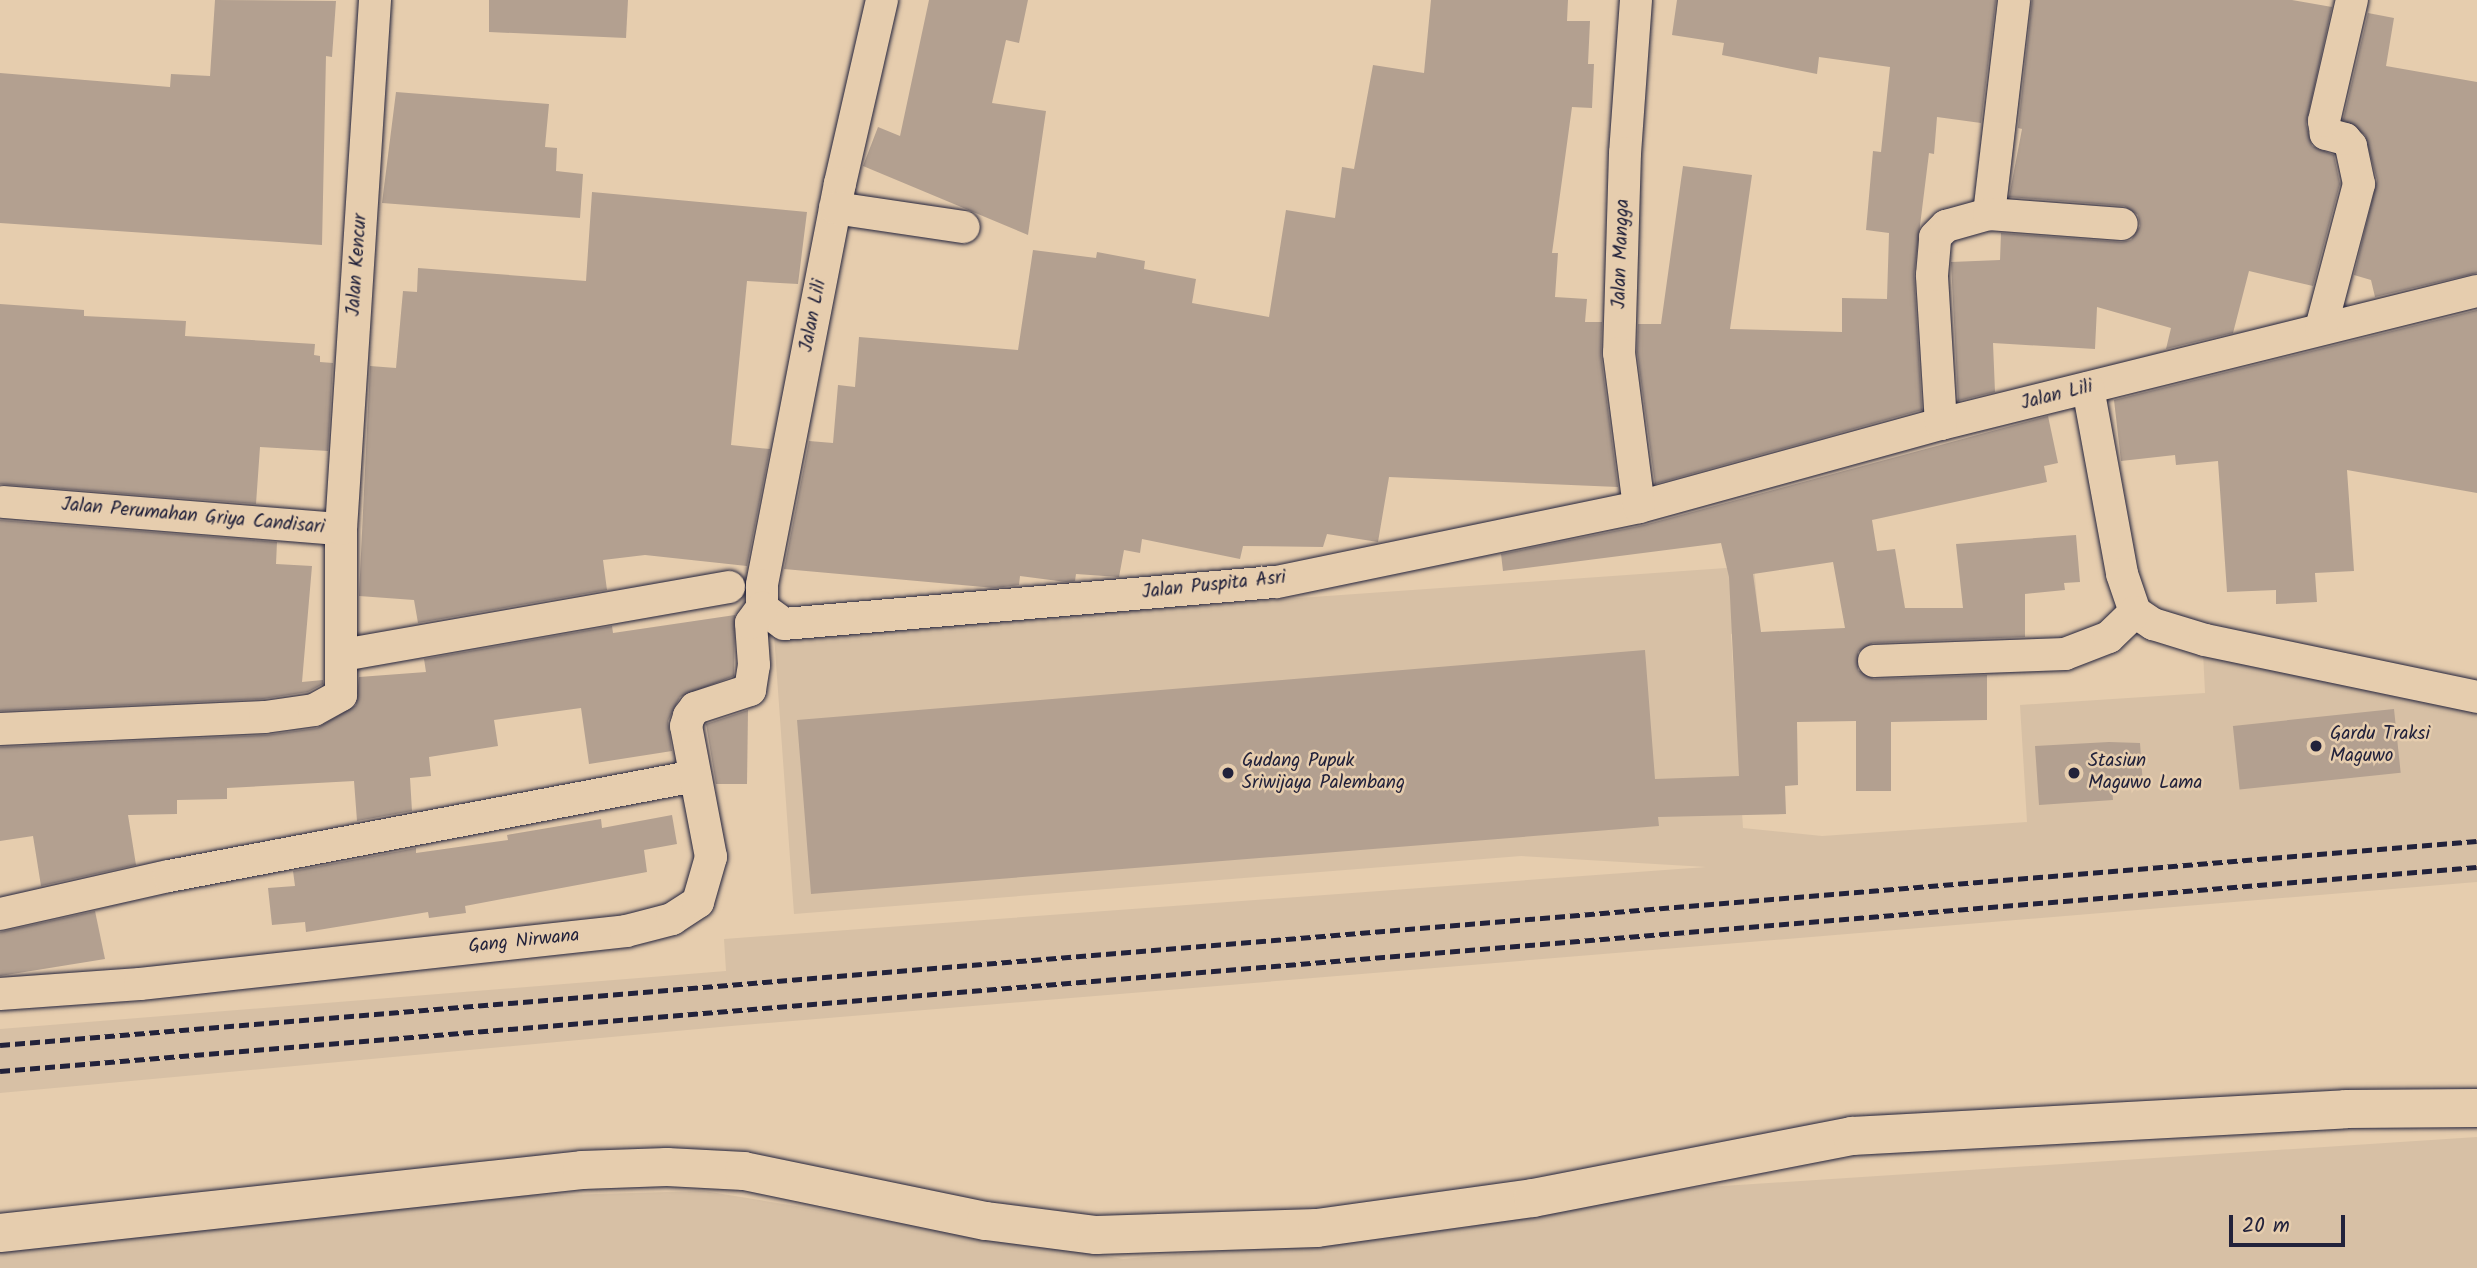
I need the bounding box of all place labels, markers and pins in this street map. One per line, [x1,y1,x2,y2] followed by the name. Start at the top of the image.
[2330,724,2430,768] place label: Gardu Traksi Maguwo
[2308,738,2324,754] marker: Gardu Traksi Maguwo
[1242,751,1405,795] place label: Gudang Pupuk Sriwijaya Palembang
[2088,751,2202,795] place label: Stasiun Maguwo Lama
[1220,765,1236,781] marker: Gudang Pupuk Sriwijaya Palembang
[2066,765,2082,781] marker: Stasiun Maguwo Lama

